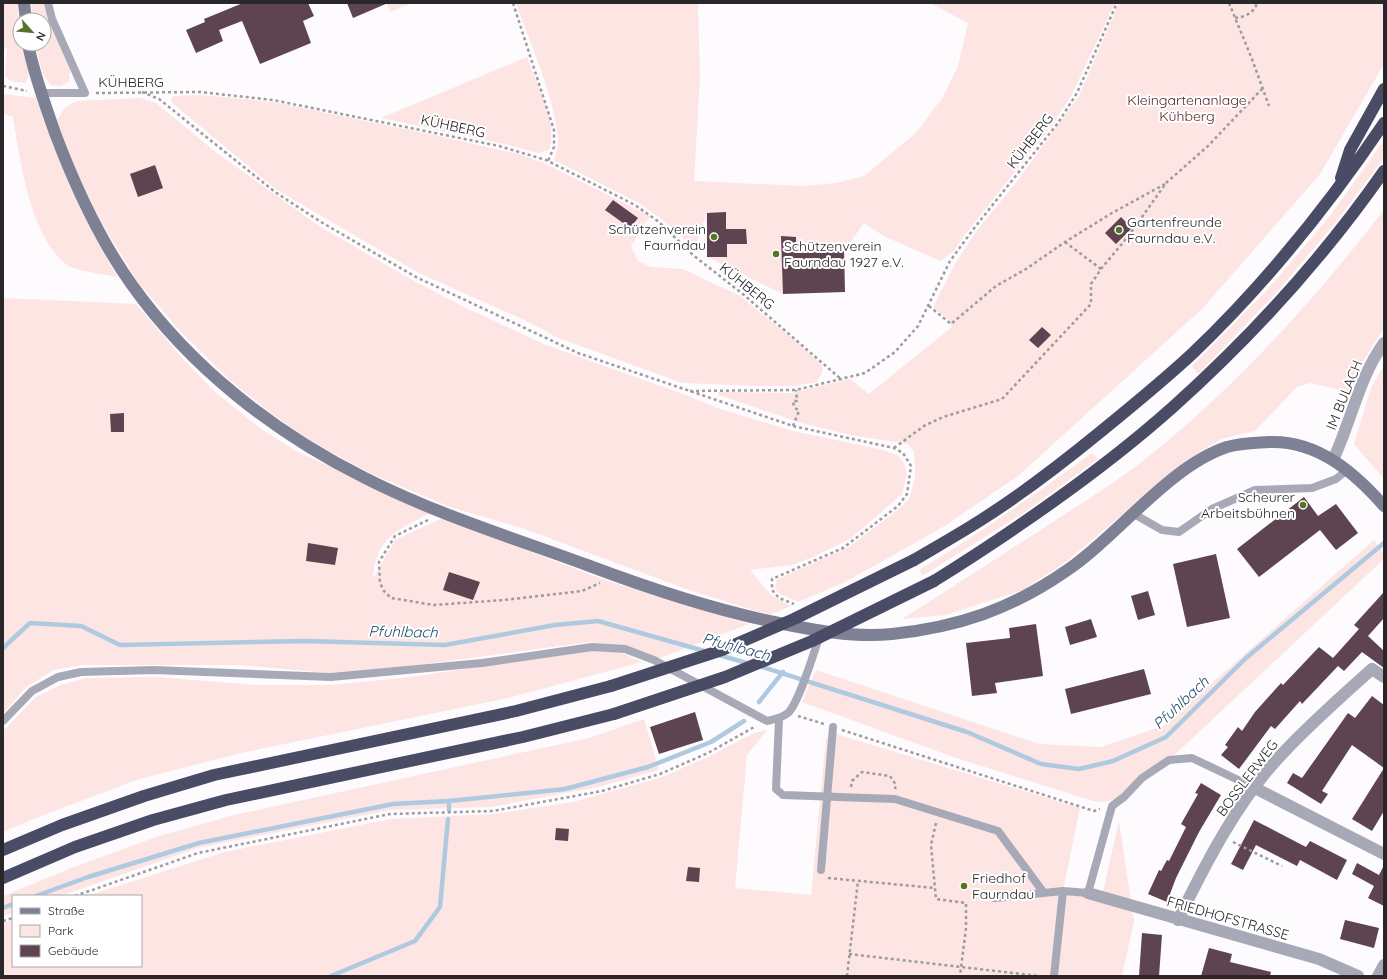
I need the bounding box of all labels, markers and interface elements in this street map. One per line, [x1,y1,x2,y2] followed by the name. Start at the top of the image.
[12,12,52,52] north arrow
[33,30,49,43] text: N
[98,73,164,91] street label: KÜHBERG
[1127,91,1247,125] park label: Kleingartenanlage Kühberg
[419,110,487,142] street label: KÜHBERG
[1003,110,1057,172] street label: KÜHBERG
[1127,213,1222,247] place label: Gartenfreunde Faurndau e.V.
[608,220,706,254] place label: Schützenverein Faurndau
[1114,225,1124,235] marker: Gartenfreunde Faurndau e.V.
[709,232,719,242] marker: Schützenverein Faurndau
[784,237,904,271] place label: Schützenverein Faurndau 1927 e.V.
[771,249,781,259] marker: Schützenverein Faurndau 1927 e.V.
[716,258,778,314] street label: KÜHBERG
[1322,357,1366,433] street label: IM BULACH
[1201,488,1296,522] place label: Scheurer Arbeitsbühnen
[1298,500,1308,510] marker: Scheurer Arbeitsbühnen
[368,621,438,642] water label: Pfuhlbach
[700,628,773,665] water label: Pfuhlbach
[1149,672,1213,733] water label: Pfuhlbach
[1212,736,1282,820] street label: BOSSLERWEG
[972,869,1034,903] place label: Friedhof Faurndau
[959,881,969,891] marker: Friedhof Faurndau
[1165,892,1291,944] street label: FRIEDHOFSTRASSE
[12,895,142,967] legend
[48,903,85,918] text: Straße
[48,923,73,938] text: Park
[48,943,99,958] text: Gebäude

